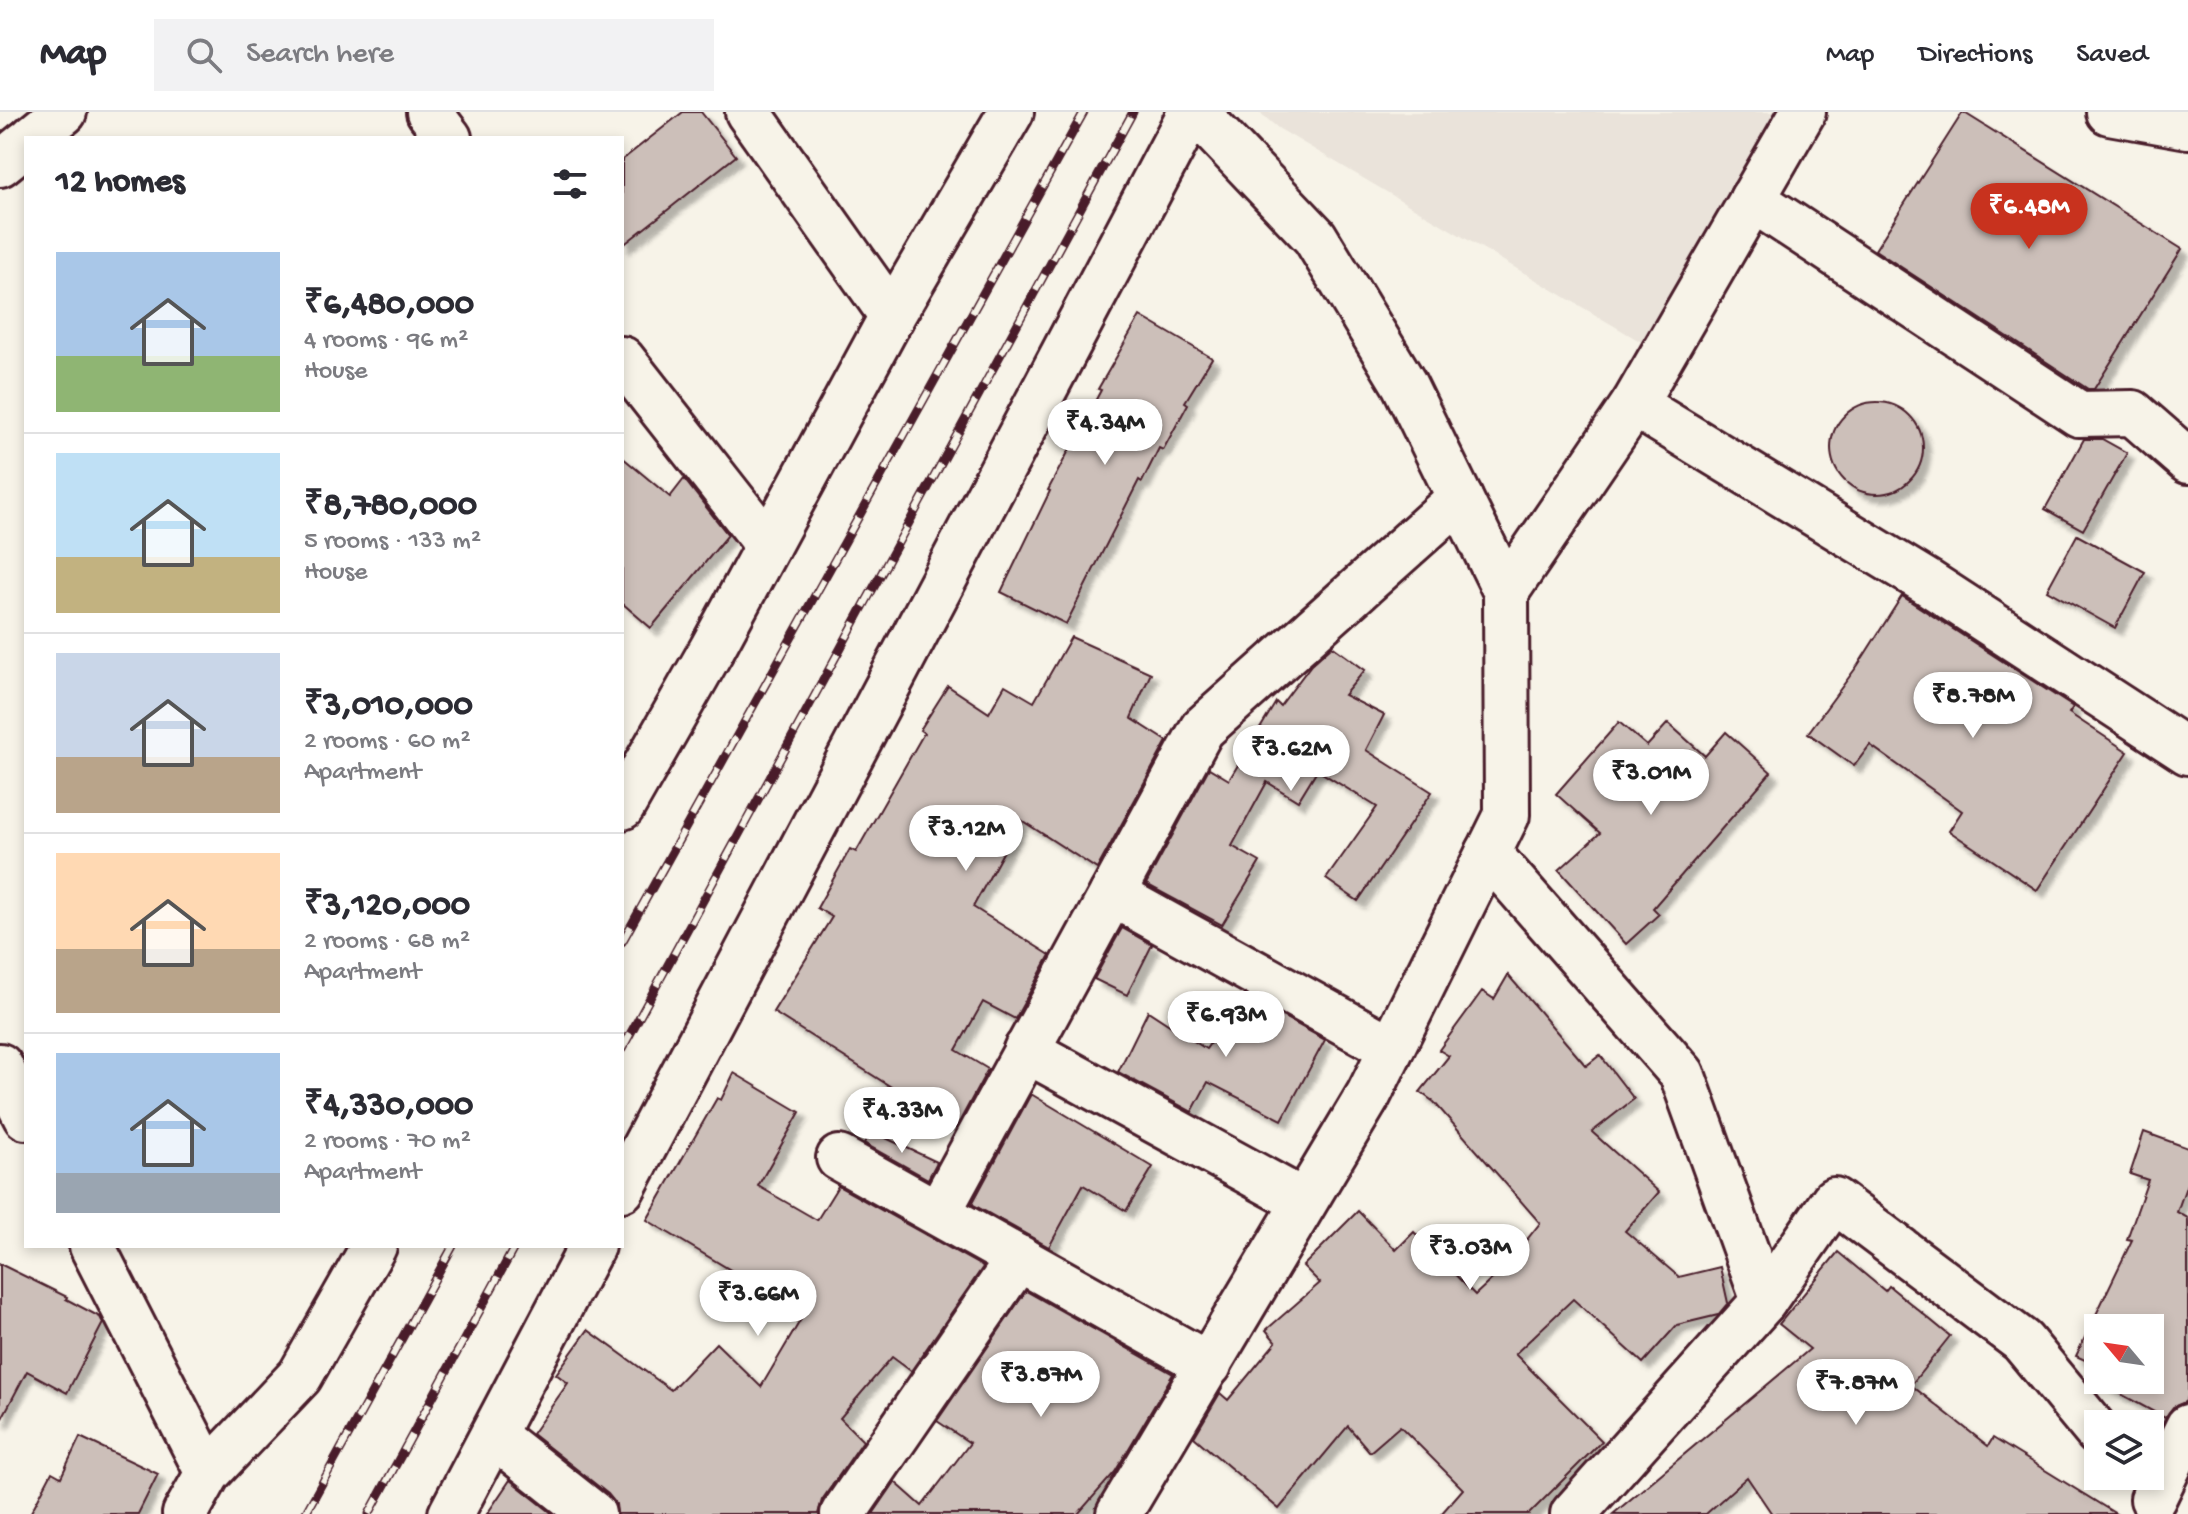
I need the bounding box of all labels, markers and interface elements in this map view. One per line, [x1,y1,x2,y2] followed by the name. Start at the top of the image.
[154,19,714,91] search box
[40,33,106,77] text: Map
[182,33,226,77] icon: search
[246,38,394,73] text: Search here
[1826,39,1874,72] text: Map
[1918,39,2032,72] text: Directions
[2076,39,2148,72] text: Saved
[548,162,592,206] icon: filters
[56,164,185,204] text: 12 homes
[1964,183,2094,251] pin: ₹6.48M
[1989,193,2069,224] text: ₹6.48M
[120,284,216,380] icon: home
[304,286,474,326] text: ₹6,480,000
[304,326,468,357] text: 4 rooms · 96 m²
[304,357,368,388] text: House
[1040,399,1170,467] pin: ₹4.34M
[1065,409,1145,440] text: ₹4.34M
[120,485,216,581] icon: home
[304,487,477,527] text: ₹8,780,000
[304,527,481,558] text: 5 rooms · 133 m²
[304,558,368,589] text: House
[1908,672,2038,740] pin: ₹8.78M
[1931,682,2015,713] text: ₹8.78M
[120,685,216,781] icon: home
[304,687,473,727] text: ₹3,010,000
[1226,725,1356,793] pin: ₹3.62M
[304,727,470,758] text: 2 rooms · 60 m²
[1251,735,1331,766] text: ₹3.62M
[1586,749,1716,817] pin: ₹3.01M
[304,758,421,789] text: Apartment
[1611,759,1691,790] text: ₹3.01M
[901,805,1031,873] pin: ₹3.12M
[927,815,1005,846] text: ₹3.12M
[120,885,216,981] icon: home
[304,887,470,927] text: ₹3,120,000
[304,927,470,958] text: 2 rooms · 68 m²
[304,958,421,989] text: Apartment
[1161,991,1291,1059] pin: ₹6.93M
[1186,1001,1266,1032] text: ₹6.93M
[120,1085,216,1181] icon: home
[304,1087,473,1127] text: ₹4,330,000
[837,1087,967,1155] pin: ₹4.33M
[862,1097,942,1128] text: ₹4.33M
[304,1127,471,1158] text: 2 rooms · 70 m²
[304,1158,421,1189] text: Apartment
[1405,1224,1535,1292] pin: ₹3.03M
[1429,1234,1511,1265] text: ₹3.03M
[693,1270,823,1338] pin: ₹3.66M
[718,1280,798,1311] text: ₹3.66M
[2084,1314,2164,1394] north arrow
[2084,1314,2164,1490] map controls
[976,1351,1106,1419] pin: ₹3.87M
[1791,1359,1921,1427] pin: ₹7.87M
[1000,1361,1082,1392] text: ₹3.87M
[1815,1369,1897,1400] text: ₹7.87M
[2084,1410,2164,1490] button: layers

